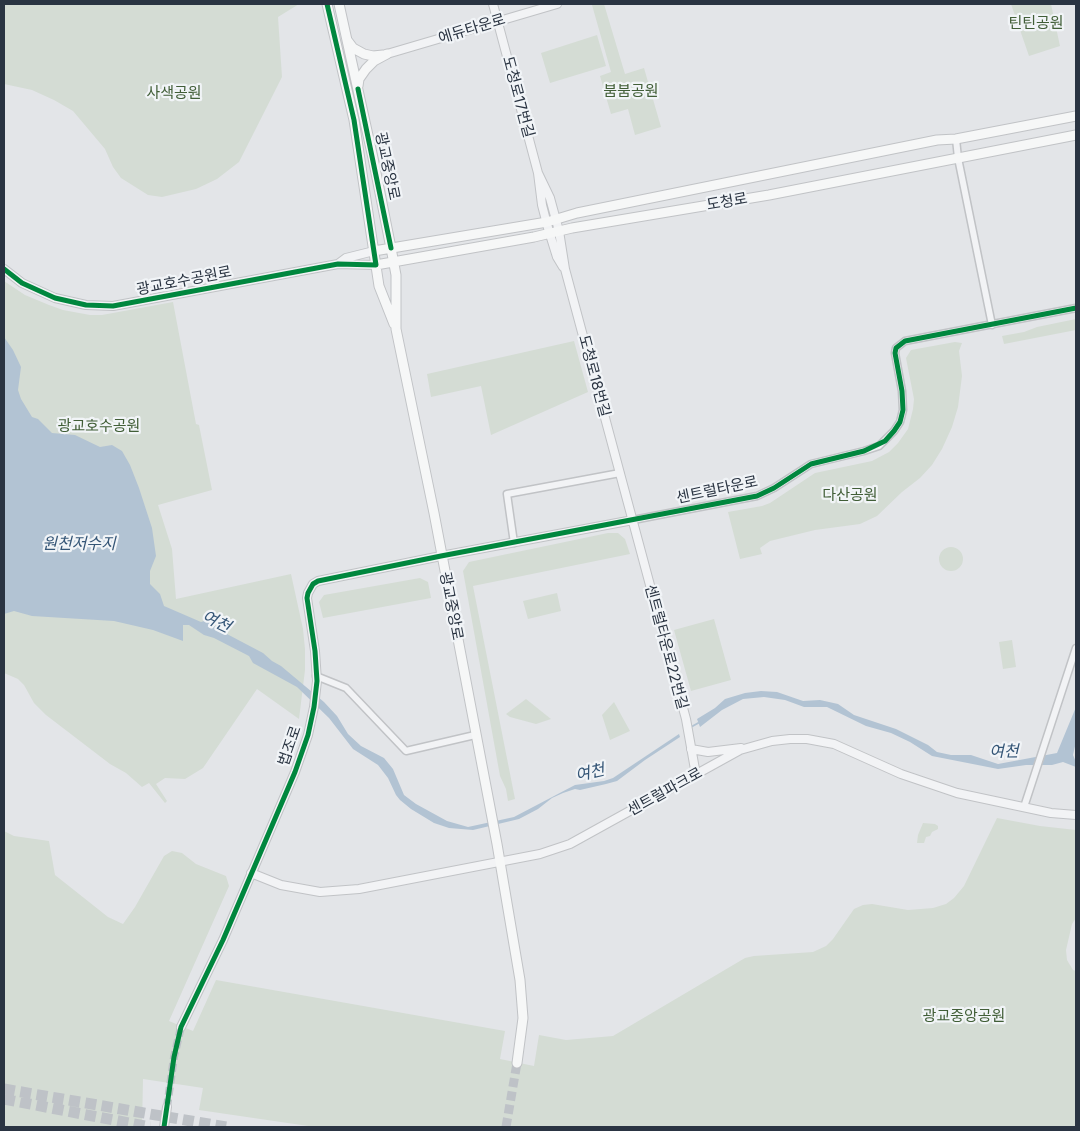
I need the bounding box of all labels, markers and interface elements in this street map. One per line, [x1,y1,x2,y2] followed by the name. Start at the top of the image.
[436,10,508,48] street label: 에듀타운로
[1008,14,1064,32] park label: 틴틴공원
[498,54,538,140] street label: 도청로17번길
[603,82,659,100] park label: 붐붐공원
[146,84,202,102] park label: 사색공원
[371,130,403,202] street label: 광교중앙로
[705,190,749,214] street label: 도청로
[135,263,233,299] street label: 광교호수공원로
[574,333,614,419] street label: 도청로18번길
[58,417,140,435] park label: 광교호수공원
[675,473,759,507] street label: 센트럴타운로
[822,486,878,504] park label: 다산공원
[42,534,116,554] water label: 원천저수지
[436,570,466,642] street label: 광교중앙로
[641,583,691,711] street label: 센트럴타운로22번길
[199,607,233,637] water label: 여천
[275,723,305,769] street label: 법조로
[989,742,1019,762] water label: 여천
[573,760,607,786] water label: 여천
[624,764,706,820] street label: 센트럴파크로
[923,1007,1005,1025] park label: 광교중앙공원

